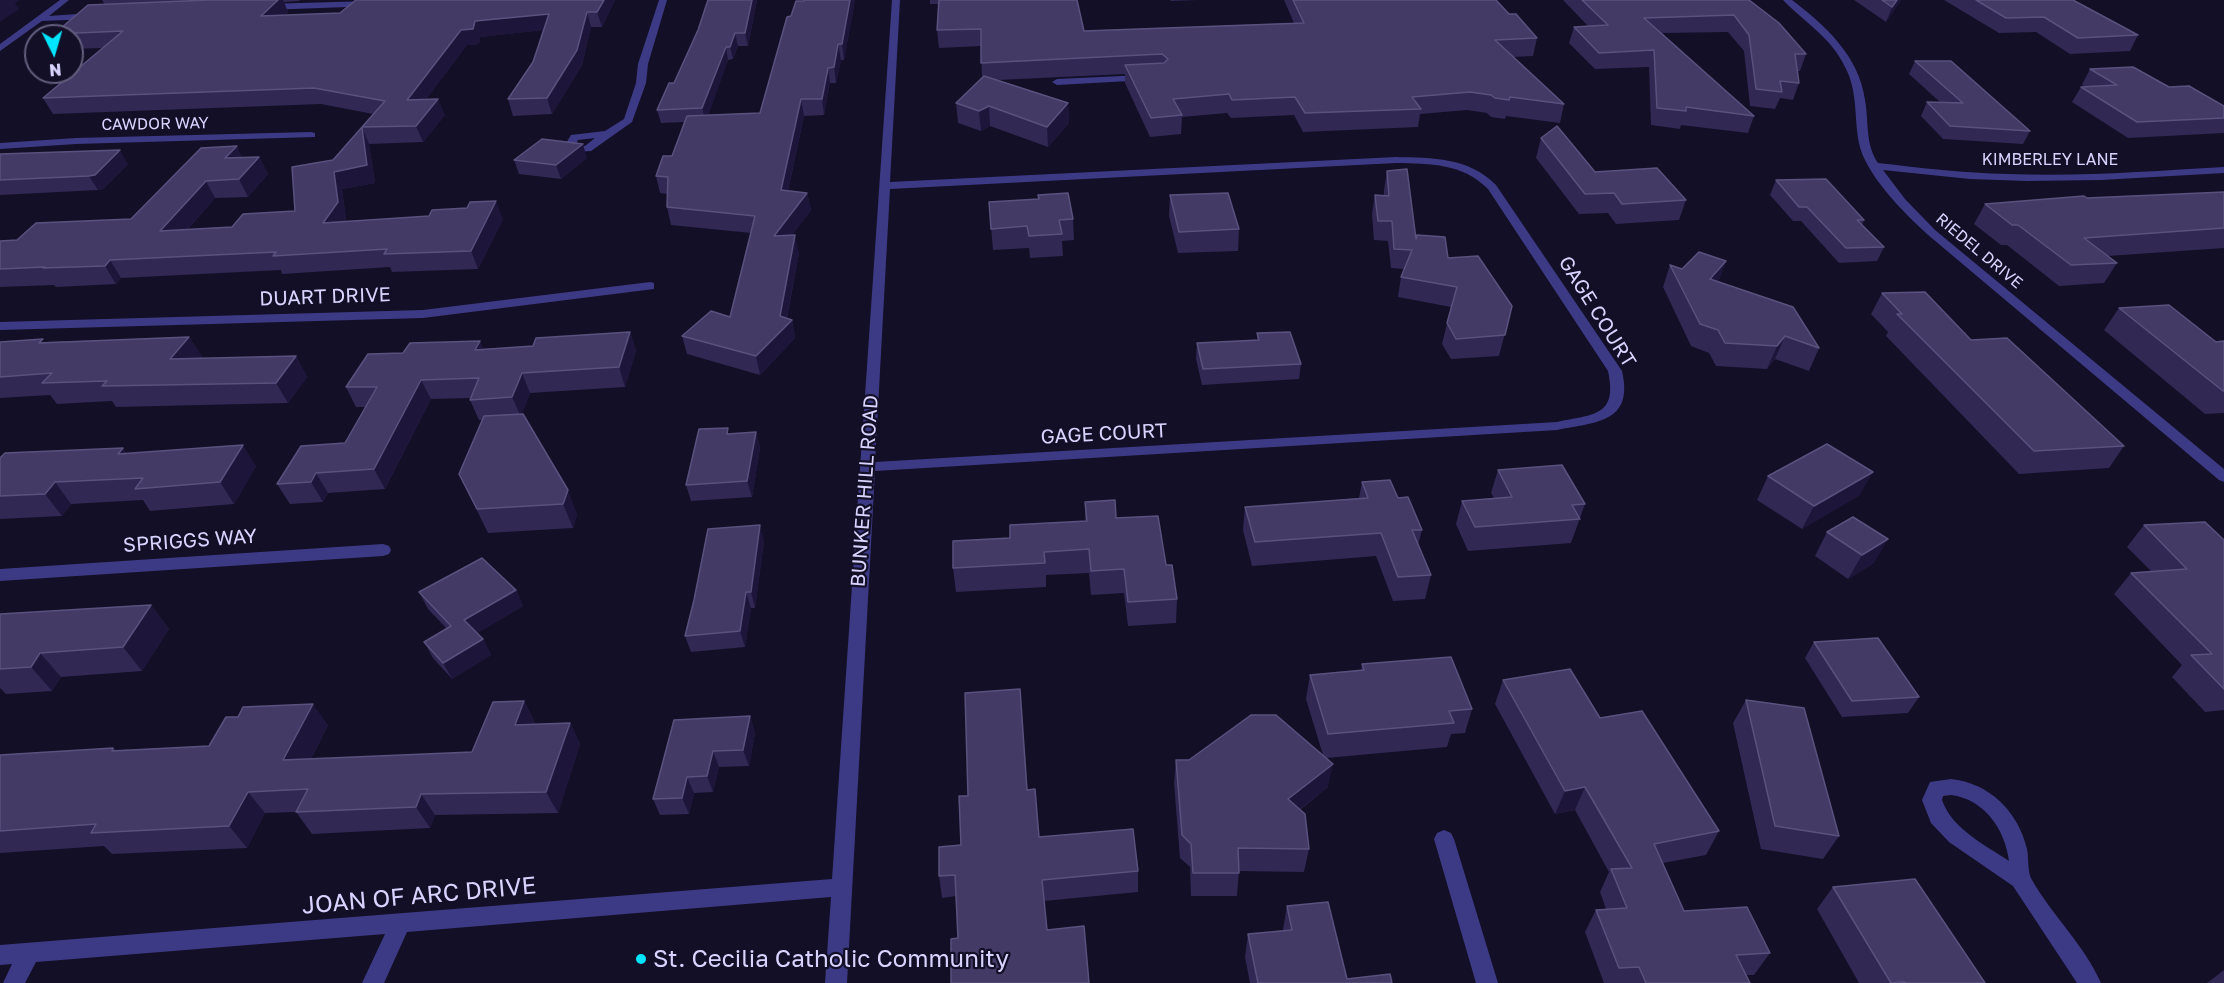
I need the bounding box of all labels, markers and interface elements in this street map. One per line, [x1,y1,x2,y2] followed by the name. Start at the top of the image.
[24,24,84,84] north arrow
[48,59,62,80] text: N
[101,113,209,135] street label: CAWDOR WAY
[1982,150,2118,170] street label: KIMBERLEY LANE
[1932,209,2026,293] street label: RIEDEL DRIVE
[1553,252,1641,372] street label: GAGE COURT
[259,283,391,311] street label: DUART DRIVE
[846,394,884,588] street label: BUNKER HILL ROAD
[1040,419,1168,449] street label: GAGE COURT
[122,524,258,558] street label: SPRIGGS WAY
[301,871,537,921] street label: JOAN OF ARC DRIVE
[653,945,1009,973] place label: St. Cecilia Catholic Community
[634,952,648,966] marker: St. Cecilia Catholic Community

